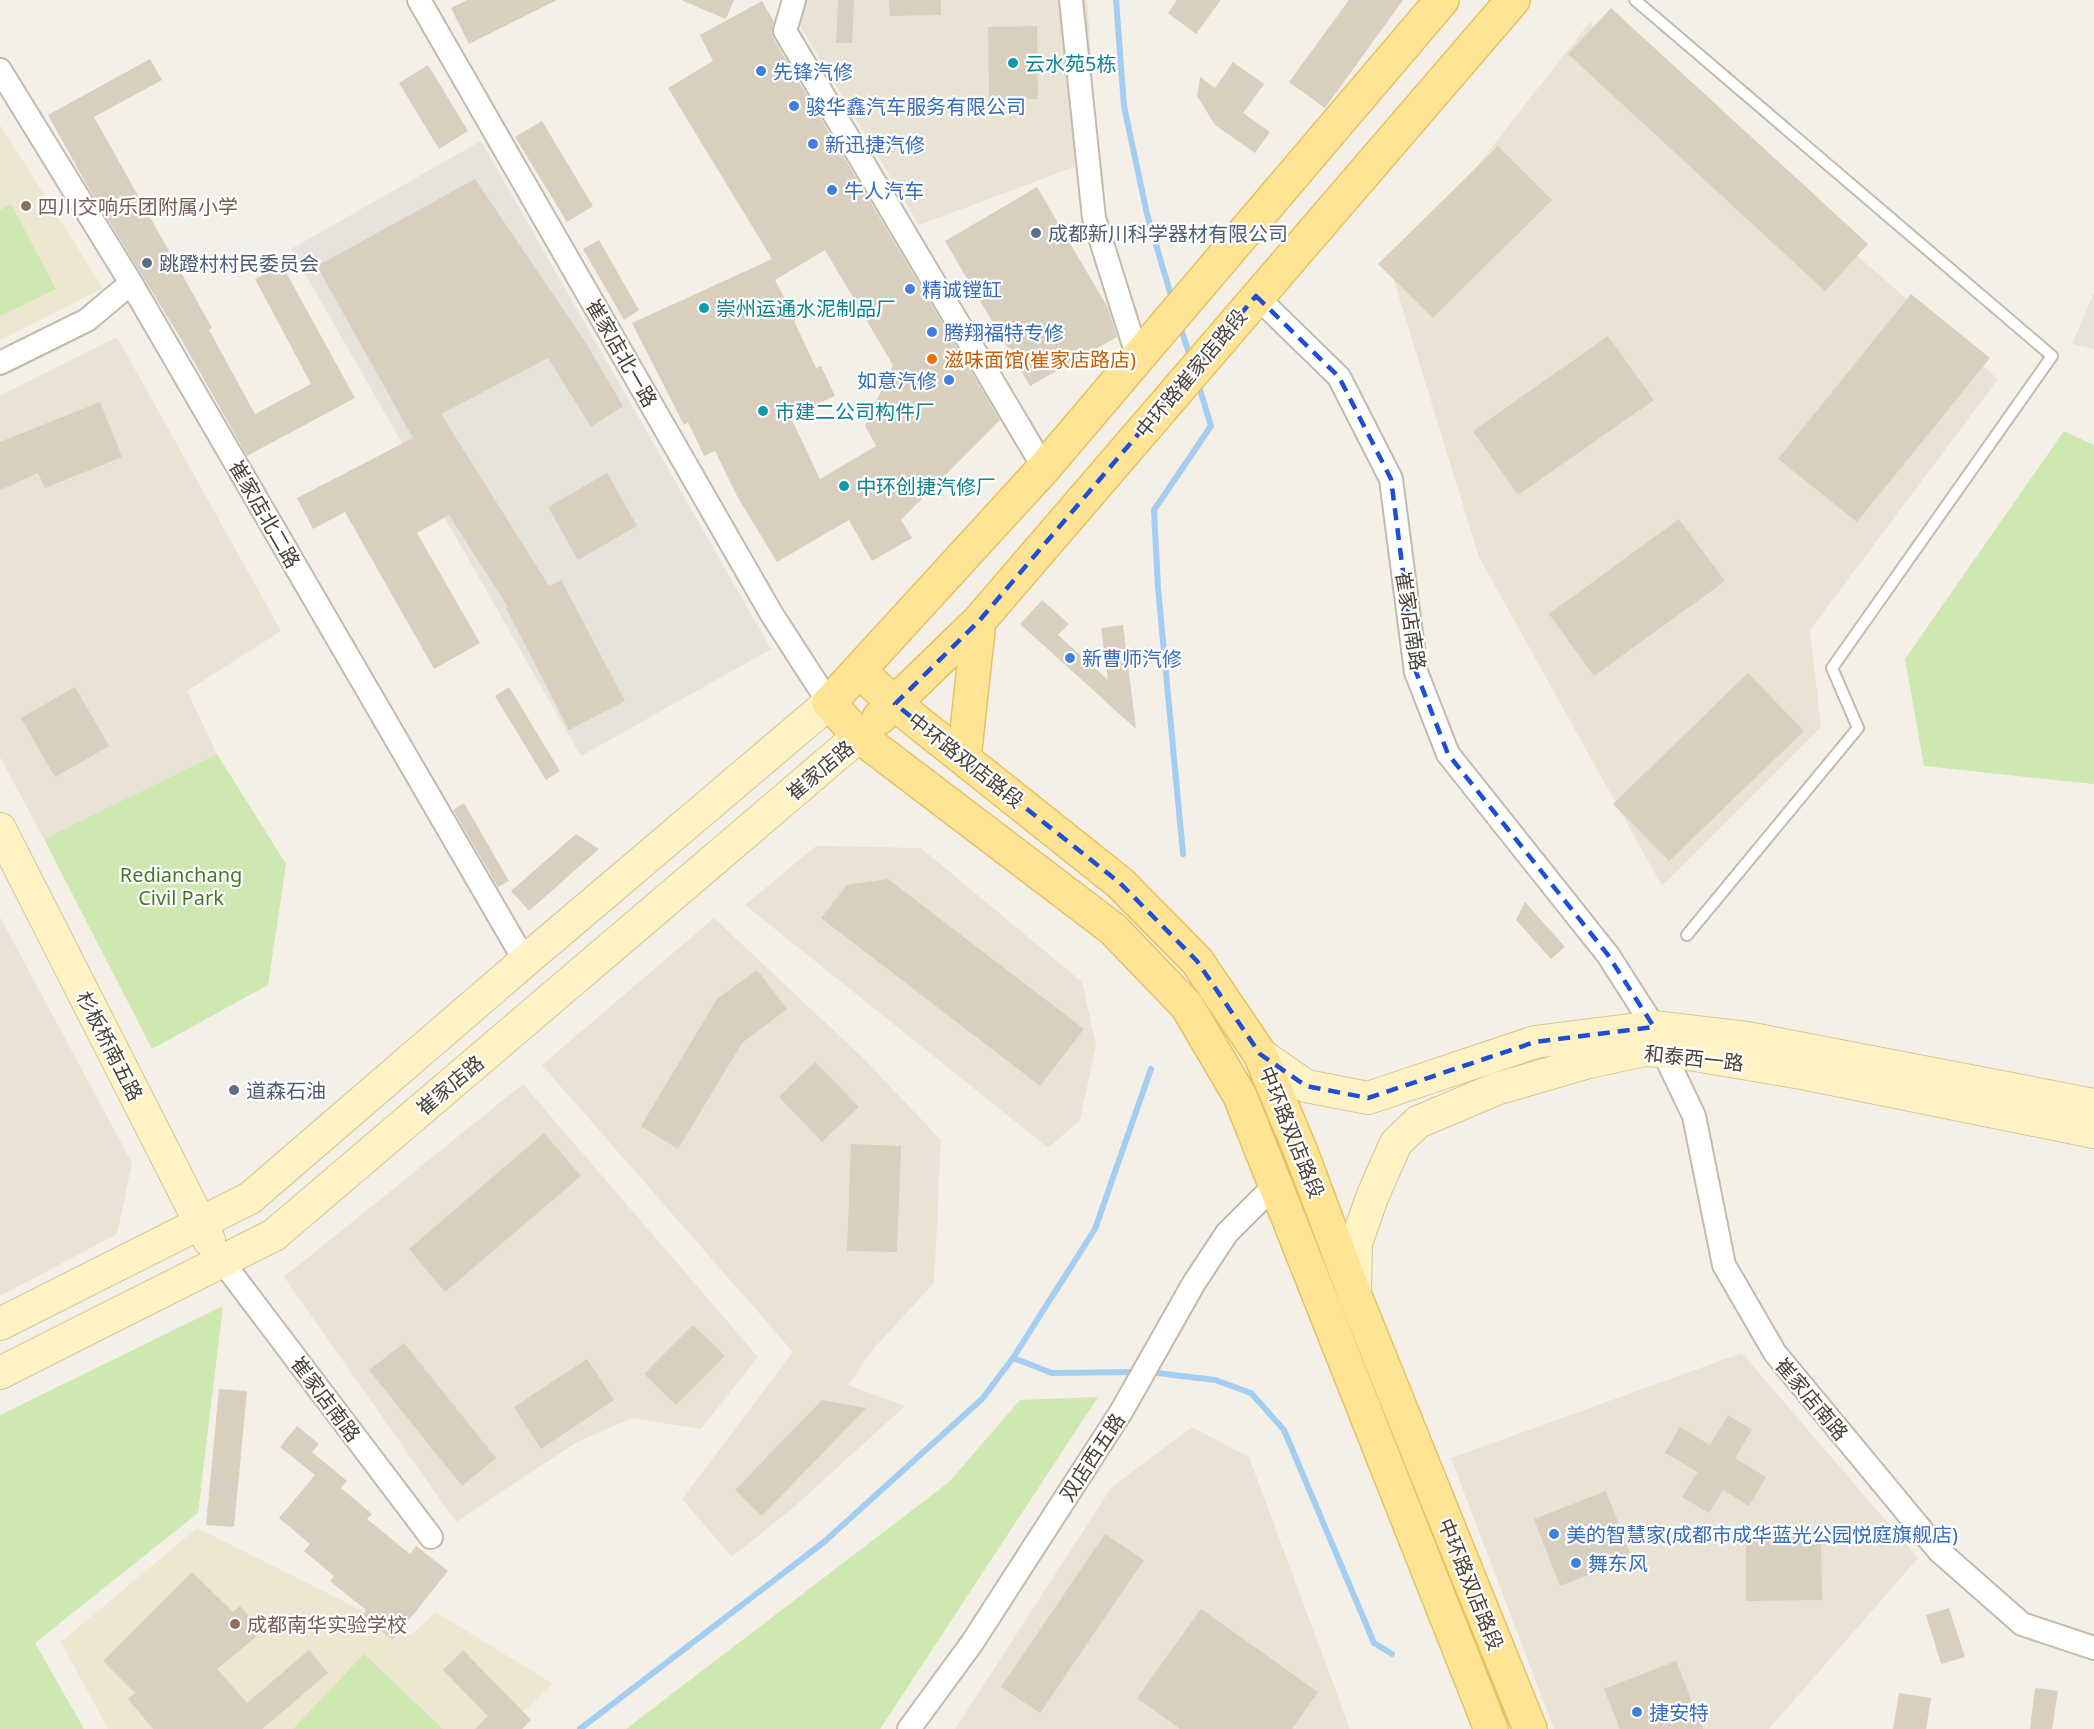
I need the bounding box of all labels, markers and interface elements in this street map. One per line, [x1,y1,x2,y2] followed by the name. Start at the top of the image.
[1025,50,1116,77] place label: 云水苑5栋
[1006,56,1020,70] marker: 云水苑5栋
[773,58,853,85] place label: 先锋汽修
[754,64,768,78] marker: 先锋汽修
[806,93,1026,120] place label: 骏华鑫汽车服务有限公司
[787,99,801,113] marker: 骏华鑫汽车服务有限公司
[825,131,925,158] place label: 新迅捷汽修
[806,137,820,151] marker: 新迅捷汽修
[844,177,924,204] place label: 牛人汽车
[825,183,839,197] marker: 牛人汽车
[38,193,238,220] place label: 四川交响乐团附属小学
[19,199,33,213] marker: 四川交响乐团附属小学
[1048,220,1288,247] place label: 成都新川科学器材有限公司
[1029,226,1043,240] marker: 成都新川科学器材有限公司
[159,250,319,277] place label: 跳蹬村村民委员会
[140,256,154,270] marker: 跳蹬村村民委员会
[922,276,1002,303] place label: 精诚镗缸
[903,282,917,296] marker: 精诚镗缸
[580,294,664,412] street label: 崔家店北一路
[716,295,896,322] place label: 崇州运通水泥制品厂
[697,301,711,315] marker: 崇州运通水泥制品厂
[1129,303,1253,443] street label: 中环路崔家店路段
[944,319,1064,346] place label: 腾翔福特专修
[925,325,939,339] marker: 腾翔福特专修
[944,346,1136,373] place label: 滋味面馆(崔家店路店)
[925,352,939,366] marker: 滋味面馆(崔家店路店)
[857,367,937,394] place label: 如意汽修
[942,373,956,387] marker: 如意汽修
[775,398,935,425] place label: 市建二公司构件厂
[756,404,770,418] marker: 市建二公司构件厂
[223,455,307,573] street label: 崔家店北二路
[856,473,996,500] place label: 中环创捷汽修厂
[837,479,851,493] marker: 中环创捷汽修厂
[1390,570,1432,672] street label: 崔家店南路
[1082,645,1182,672] place label: 新曹师汽修
[1063,651,1077,665] marker: 新曹师汽修
[903,706,1029,814] street label: 中环路双店路段
[781,734,859,806] street label: 崔家店路
[120,861,242,911] park label: Redianchang Civil Park
[71,986,149,1106] street label: 杉板桥南五路
[1643,1039,1745,1077] street label: 和泰西一路
[411,1049,489,1121] street label: 崔家店路
[1253,1062,1331,1202] street label: 中环路双店路段
[246,1077,326,1104] place label: 道森石油
[227,1083,241,1097] marker: 道森石油
[285,1351,367,1447] street label: 崔家店南路
[1770,1352,1854,1446] street label: 崔家店南路
[1053,1408,1131,1506] street label: 双店西五路
[1432,1514,1510,1654] street label: 中环路双店路段
[1566,1521,1958,1548] place label: 美的智慧家(成都市成华蓝光公园悦庭旗舰店)
[1547,1527,1561,1541] marker: 美的智慧家(成都市成华蓝光公园悦庭旗舰店)
[1588,1550,1648,1577] place label: 舞东风
[1569,1556,1583,1570] marker: 舞东风
[247,1611,407,1638] place label: 成都南华实验学校
[228,1617,242,1631] marker: 成都南华实验学校
[1649,1699,1709,1726] place label: 捷安特
[1630,1705,1644,1719] marker: 捷安特

